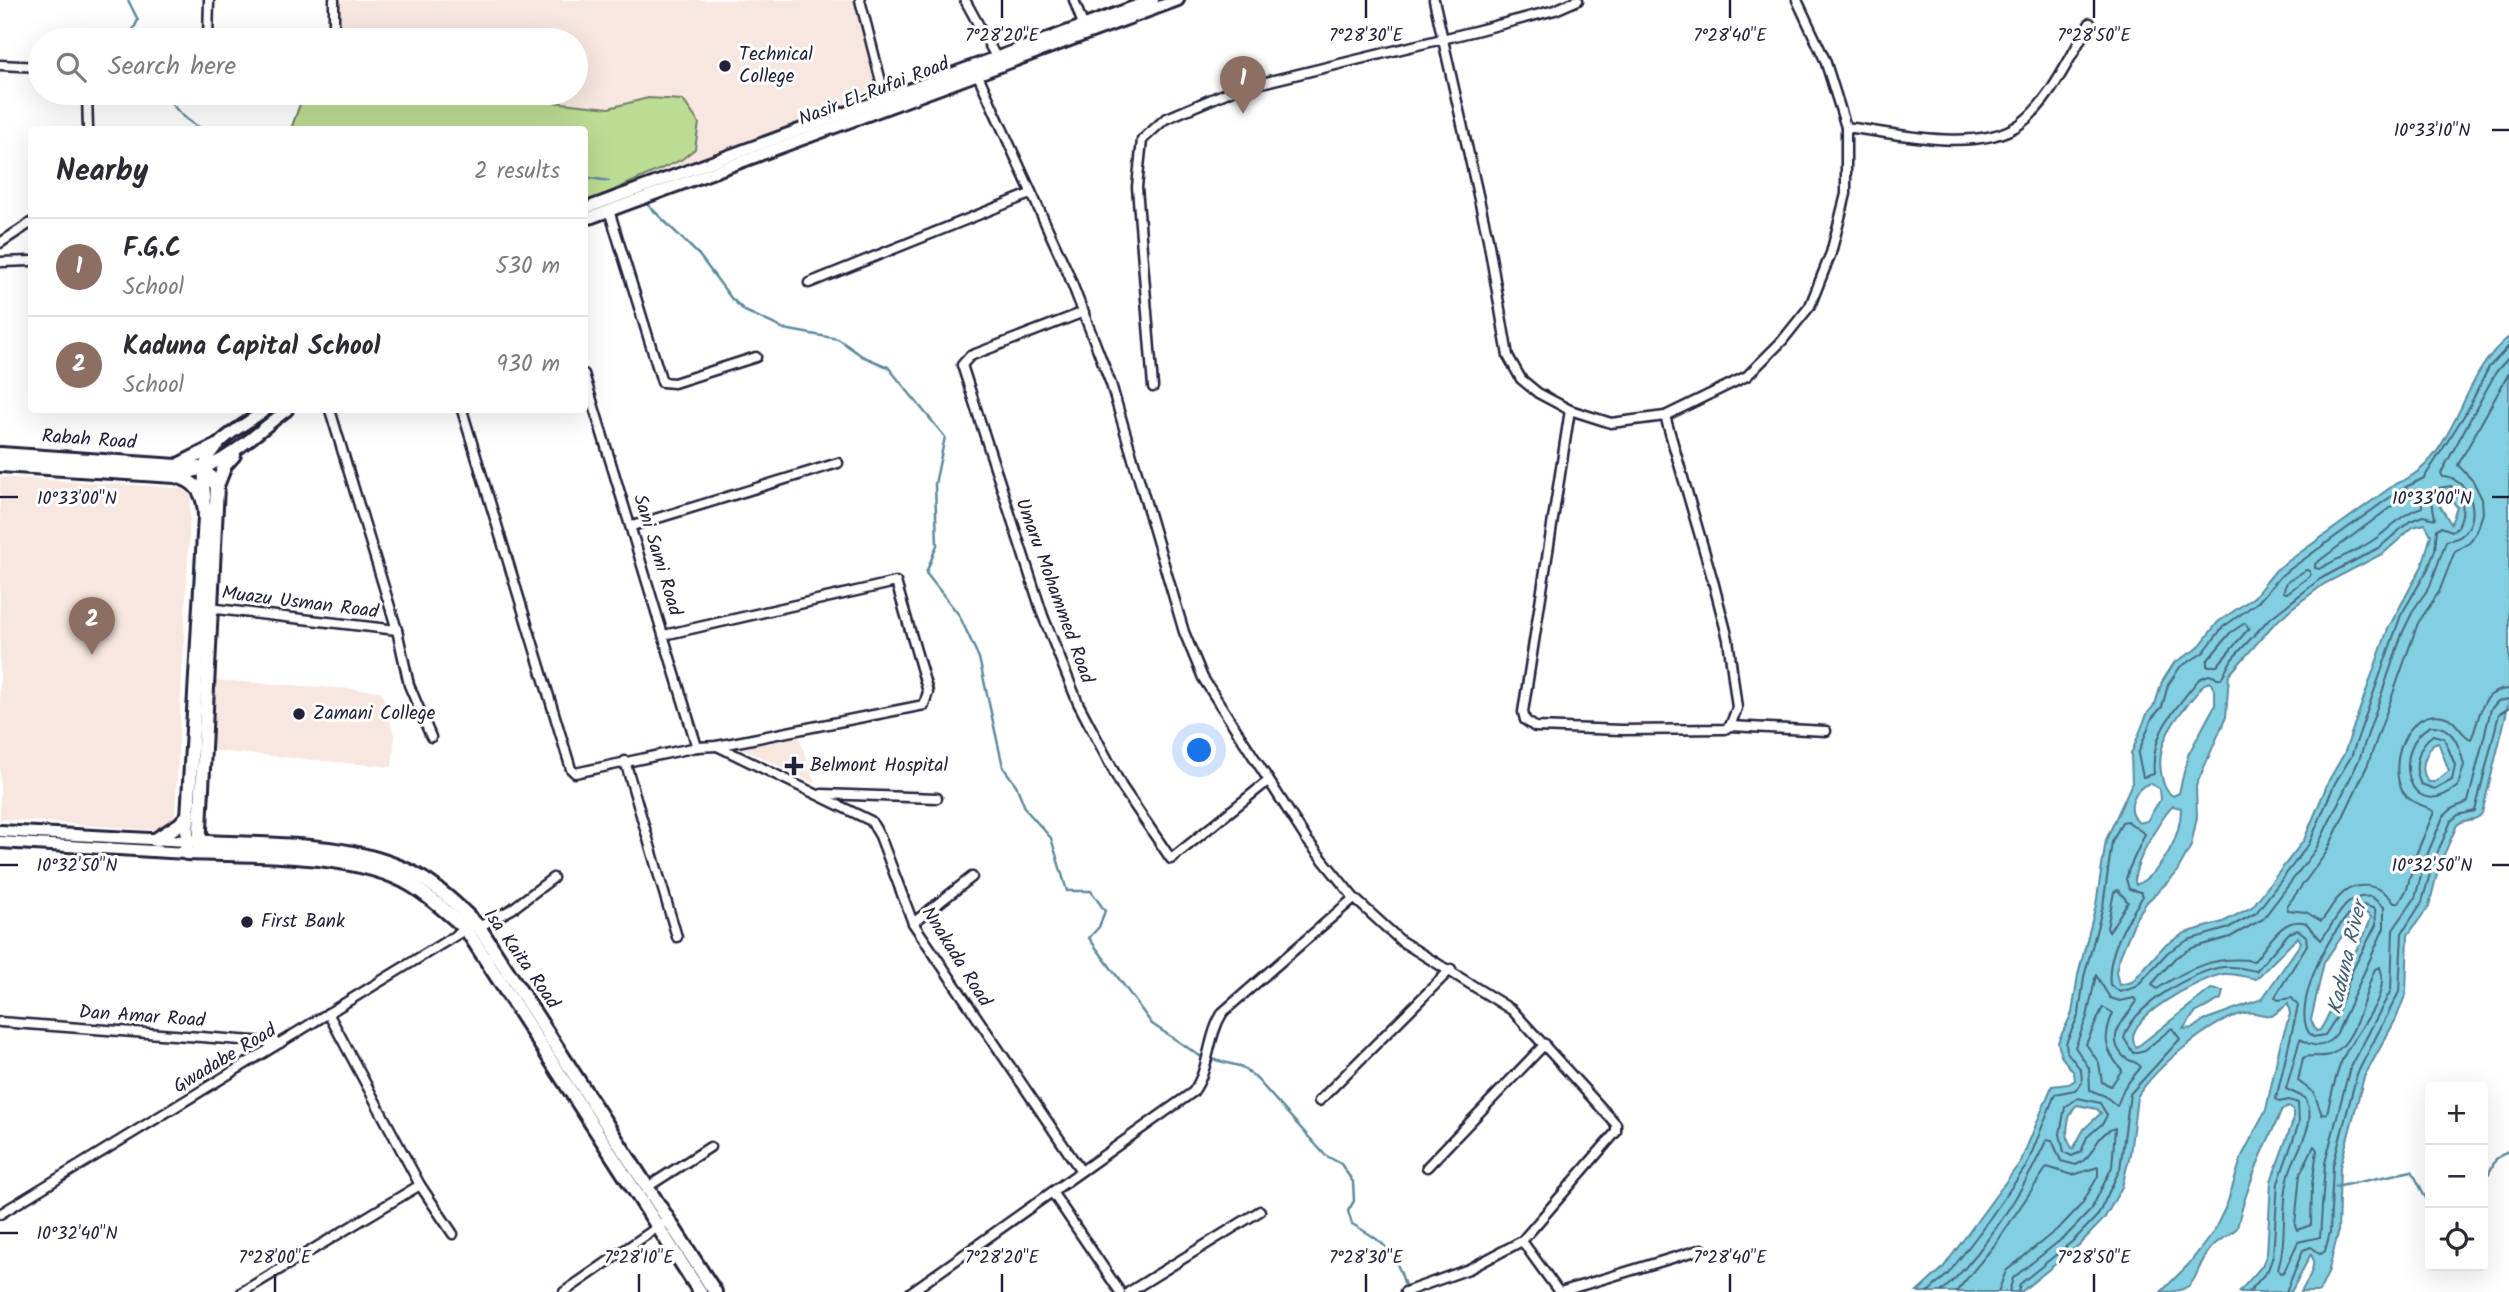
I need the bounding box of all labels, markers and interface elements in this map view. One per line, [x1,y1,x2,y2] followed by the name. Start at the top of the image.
[965,22,1040,51] text: 7°28'20"E
[1329,22,1404,51] text: 7°28'30"E
[1693,22,1767,51] text: 7°28'40"E
[2057,22,2131,51] text: 7°28'50"E
[28,28,588,105] search box
[739,40,813,92] place label: Technical College
[108,46,236,88] text: Search here
[52,48,90,86] icon: search
[794,49,954,135] street label: Nasir El-Rufai Road
[1220,56,1266,114] pin: 1
[717,58,733,74] marker: Technical College
[2394,117,2470,146] text: 10°33'10"N
[56,148,148,196] text: Nearby
[474,154,560,190] text: 2 results
[123,228,181,270] text: F.G.C
[76,249,82,285] text: 1
[495,249,560,285] text: 530 m
[123,270,184,306] text: School
[123,326,381,368] text: Kaduna Capital School
[72,347,86,383] text: 2
[497,347,560,383] text: 930 m
[123,368,184,404] text: School
[41,422,138,458] street label: Rabah Road
[37,485,117,514] text: 10°33'00"N
[2392,485,2472,514] text: 10°33'00"N
[624,491,690,620] street label: Sani Sami Road
[1007,494,1102,688] street label: Umaru Mohammed Road
[220,579,380,628] street label: Muazu Usman Road
[69,597,115,655] pin: 2
[313,699,436,729] place label: Zamani College
[291,706,307,722] marker: Zamani College
[1182,733,1216,767] your location
[810,751,948,781] place label: Belmont Hospital
[784,756,804,776] marker: Belmont Hospital
[37,852,117,881] text: 10°32'50"N
[2392,852,2472,881] text: 10°32'50"N
[2319,894,2378,1018] water label: Kaduna River
[913,901,999,1014] street label: Nnakada Road
[475,902,567,1016] street label: Isa Kaita Road
[261,907,345,937] place label: First Bank
[239,914,255,930] marker: First Bank
[78,998,207,1036] street label: Dan Amar Road
[168,1016,283,1102] street label: Gwadabe Road
[2425,1082,2488,1271] map controls
[2425,1082,2488,1145] button: +
[2425,1145,2488,1208] button: −
[2425,1208,2488,1271] button: locate
[36,1220,118,1249] text: 10°32'40"N
[239,1244,312,1273] text: 7°28'00"E
[604,1244,674,1273] text: 7°28'10"E
[965,1244,1040,1273] text: 7°28'20"E
[1329,1244,1404,1273] text: 7°28'30"E
[1693,1244,1767,1273] text: 7°28'40"E
[2057,1244,2131,1273] text: 7°28'50"E

